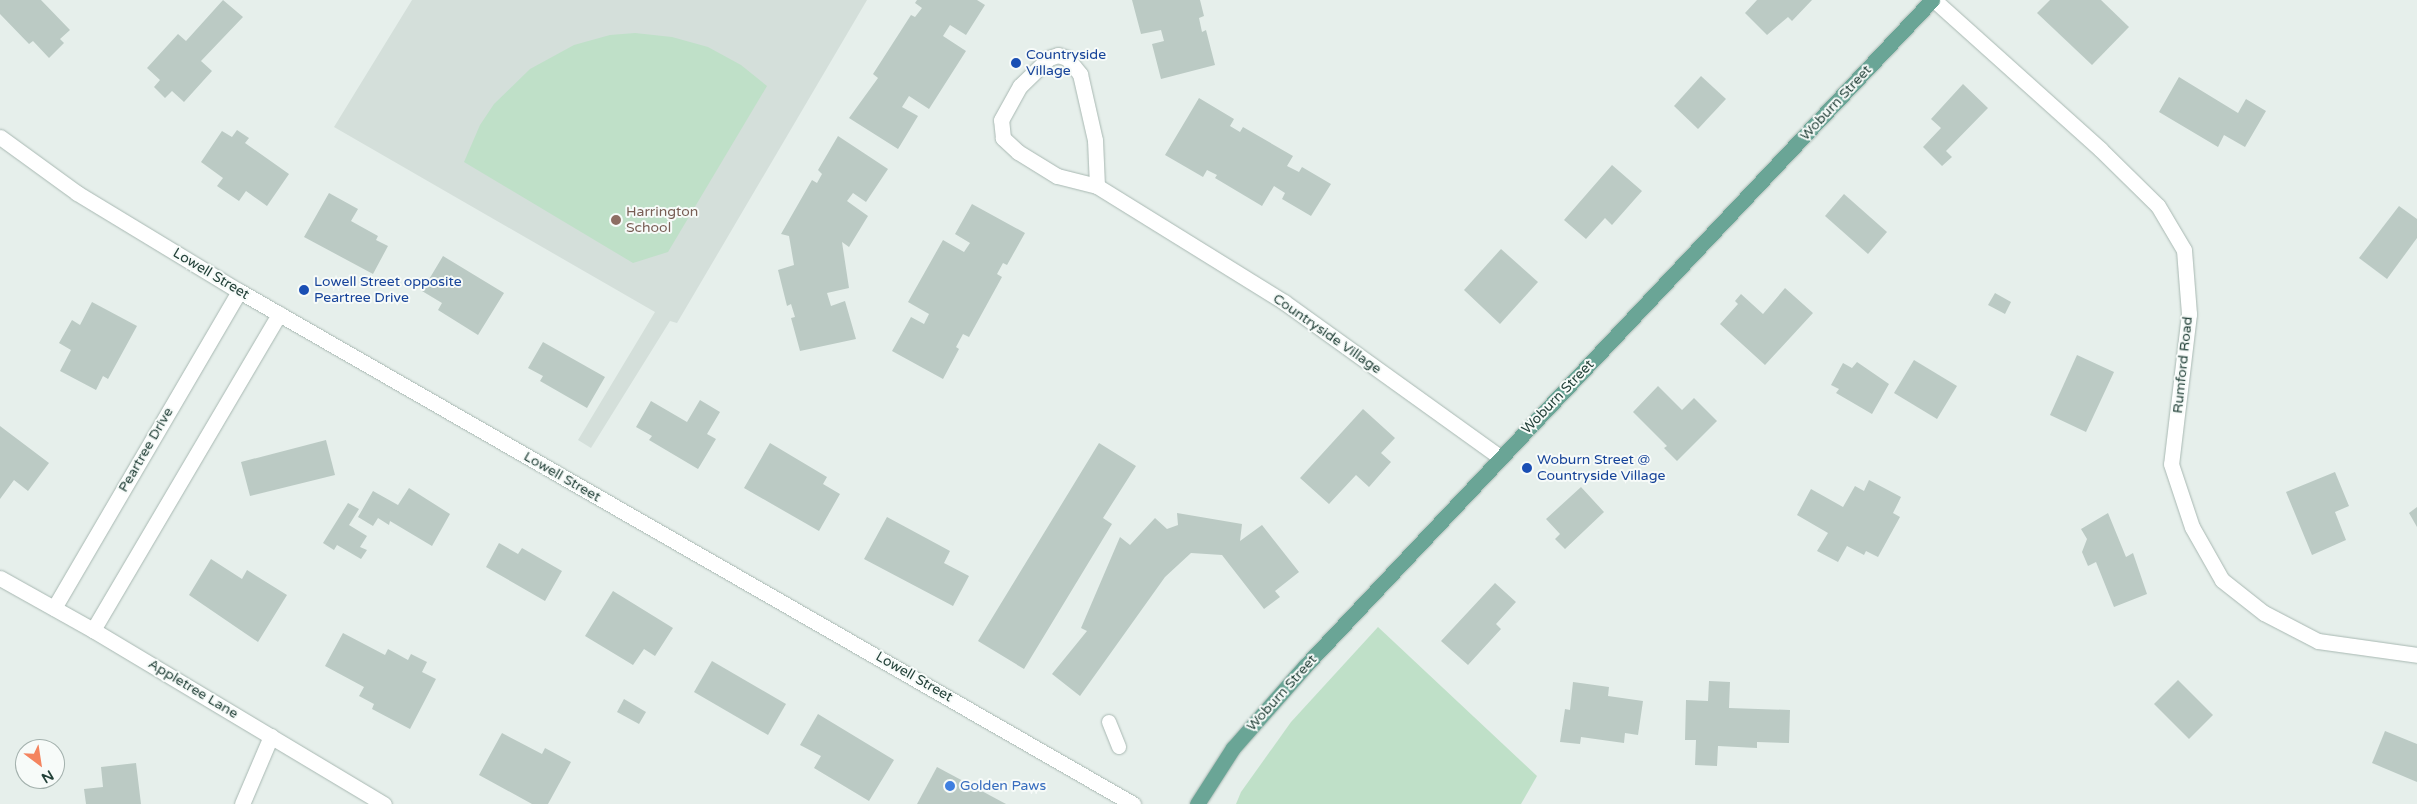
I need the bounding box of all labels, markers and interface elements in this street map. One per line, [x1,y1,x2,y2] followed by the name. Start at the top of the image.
[1026,47,1106,80] place label: Countryside Village
[1010,57,1022,69] marker: Countryside Village
[1797,62,1875,144] street label: Woburn Street
[626,204,698,236] place label: Harrington School
[610,214,622,226] marker: Harrington School
[170,245,252,303] street label: Lowell Street
[314,274,462,306] place label: Lowell Street opposite Peartree Drive
[298,284,310,296] marker: Lowell Street opposite Peartree Drive
[1270,290,1384,378] street label: Countryside Village
[2170,316,2196,414] street label: Rumford Road
[1518,356,1598,438] street label: Woburn Street
[115,405,177,495] street label: Peartree Drive
[521,448,603,506] street label: Lowell Street
[1537,452,1665,484] place label: Woburn Street @ Countryside Village
[1521,462,1533,474] marker: Woburn Street @ Countryside Village
[873,648,955,706] street label: Lowell Street
[1243,651,1321,735] street label: Woburn Street
[145,656,241,722] street label: Appletree Lane
[15,739,65,789] north arrow
[38,766,57,787] text: N
[960,778,1046,794] place label: Golden Paws
[944,780,956,792] marker: Golden Paws

